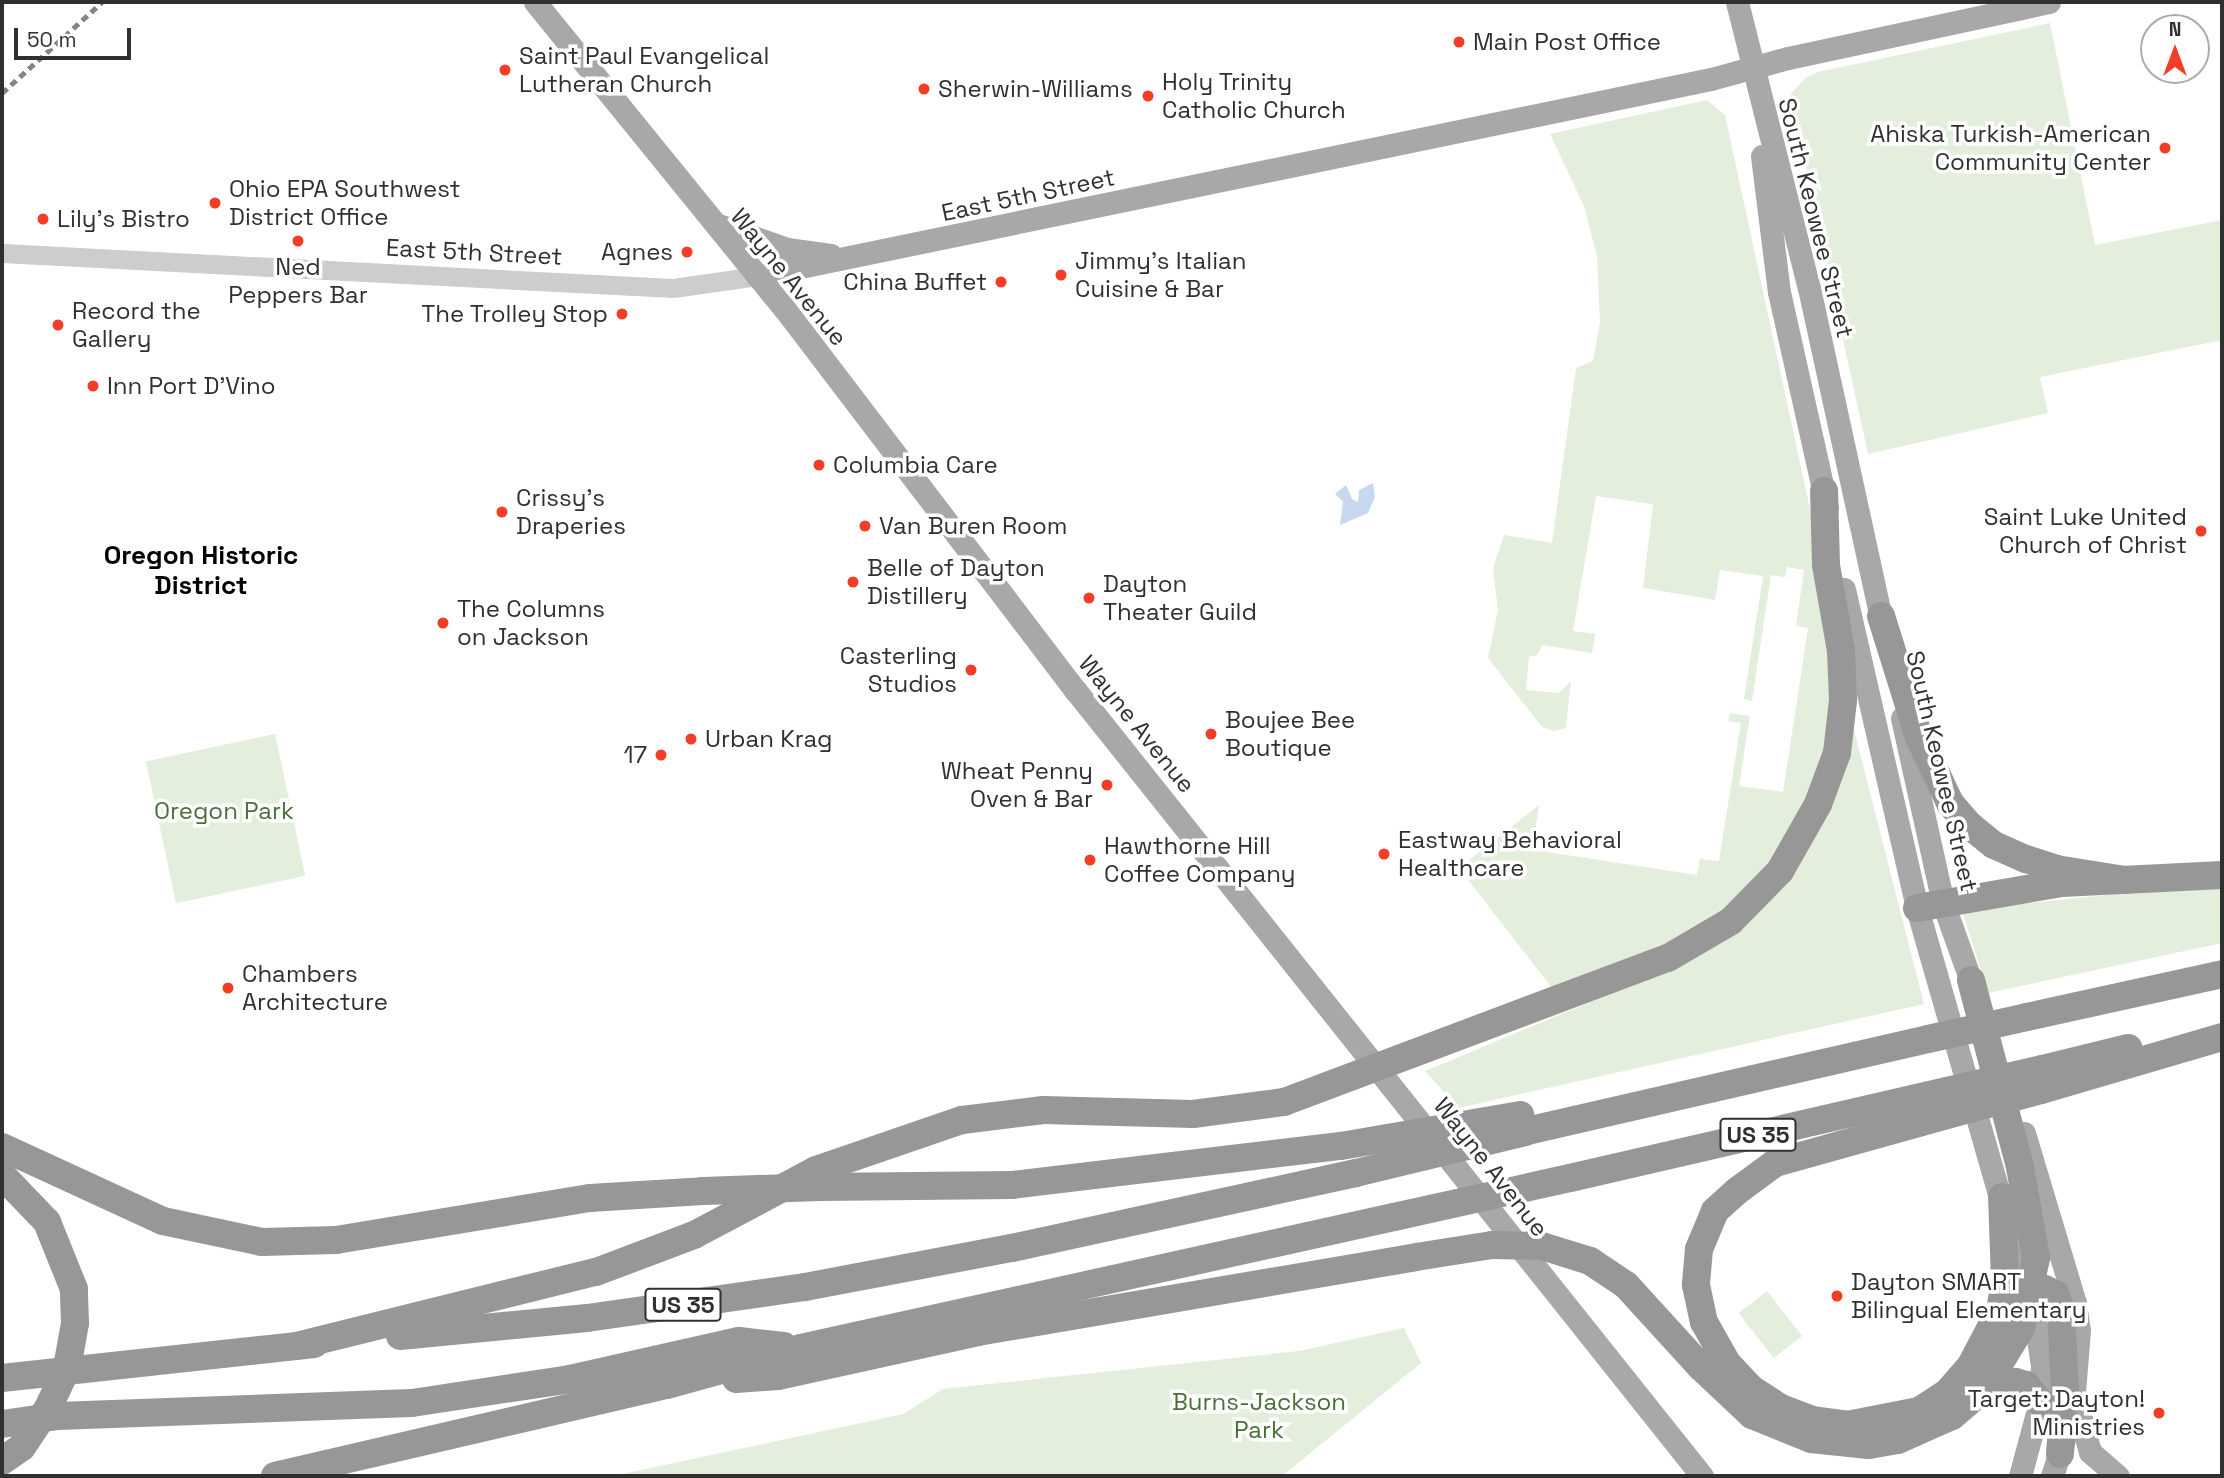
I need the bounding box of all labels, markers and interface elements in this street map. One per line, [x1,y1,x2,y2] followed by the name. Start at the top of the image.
[18,14,135,58] scale bar
[2140,14,2210,84] north arrow
[2169,17,2181,42] text: N
[27,26,77,53] text: 50 m
[1473,28,1661,56] place label: Main Post Office
[1451,34,1467,50] marker: Main Post Office
[519,42,769,98] place label: Saint Paul Evangelical Lutheran Church
[497,62,513,78] marker: Saint Paul Evangelical Lutheran Church
[1162,68,1346,124] place label: Holy Trinity Catholic Church
[938,75,1133,103] place label: Sherwin-Williams
[916,81,932,97] marker: Sherwin-Williams
[1140,88,1156,104] marker: Holy Trinity Catholic Church
[1772,95,1860,341] street label: South Keowee Street
[1870,120,2151,176] place label: Ahiska Turkish-American Community Center
[2157,140,2173,156] marker: Ahiska Turkish-American Community Center
[939,163,1117,227] street label: East 5th Street
[229,175,461,231] place label: Ohio EPA Southwest District Office
[207,195,223,211] marker: Ohio EPA Southwest District Office
[725,202,853,352] street label: Wayne Avenue
[57,205,190,233] place label: Lily's Bistro
[35,211,51,227] marker: Lily's Bistro
[290,233,306,249] marker: Ned Peppers Bar
[385,233,563,271] street label: East 5th Street
[601,238,673,266] place label: Agnes
[679,244,695,260] marker: Agnes
[1075,247,1247,303] place label: Jimmy’s Italian Cuisine & Bar
[228,253,368,309] place label: Ned Peppers Bar
[1053,267,1069,283] marker: Jimmy’s Italian Cuisine & Bar
[843,268,987,296] place label: China Buffet
[993,274,1009,290] marker: China Buffet
[72,297,201,353] place label: Record the Gallery
[421,300,608,328] place label: The Trolley Stop
[614,306,630,322] marker: The Trolley Stop
[50,317,66,333] marker: Record the Gallery
[107,372,276,400] place label: Inn Port D'Vino
[85,378,101,394] marker: Inn Port D'Vino
[833,451,998,479] place label: Columbia Care
[811,457,827,473] marker: Columbia Care
[516,484,626,540] place label: Crissy's Draperies
[1984,503,2187,559] place label: Saint Luke United Church of Christ
[494,504,510,520] marker: Crissy's Draperies
[879,512,1067,540] place label: Van Buren Room
[857,518,873,534] marker: Van Buren Room
[2193,523,2209,539] marker: Saint Luke United Church of Christ
[104,540,298,602] district label: Oregon Historic District
[867,554,1045,610] place label: Belle of Dayton Distillery
[1103,570,1257,626] place label: Dayton Theater Guild
[845,574,861,590] marker: Belle of Dayton Distillery
[1081,590,1097,606] marker: Dayton Theater Guild
[457,595,605,651] place label: The Columns on Jackson
[435,615,451,631] marker: The Columns on Jackson
[840,642,957,698] place label: Casterling Studios
[1900,648,1984,894] street label: South Keowee Street
[1073,649,1201,799] street label: Wayne Avenue
[963,662,979,678] marker: Casterling Studios
[1225,706,1355,762] place label: Boujee Bee Boutique
[705,725,832,753] place label: Urban Krag
[1203,726,1219,742] marker: Boujee Bee Boutique
[683,731,699,747] marker: Urban Krag
[623,741,647,769] place label: 17
[653,747,669,763] marker: 17
[941,757,1093,813] place label: Wheat Penny Oven & Bar
[1099,777,1115,793] marker: Wheat Penny Oven & Bar
[154,797,294,825] park label: Oregon Park
[1398,826,1622,882] place label: Eastway Behavioral Healthcare
[1104,832,1295,888] place label: Hawthorne Hill Coffee Company
[1376,846,1392,862] marker: Eastway Behavioral Healthcare
[1082,852,1098,868] marker: Hawthorne Hill Coffee Company
[242,960,388,1016] place label: Chambers Architecture
[220,980,236,996] marker: Chambers Architecture
[1428,1092,1554,1242] street label: Wayne Avenue
[1718,1116,1798,1154] road number: US 35
[1851,1268,2086,1324] place label: Dayton SMART Bilingual Elementary
[643,1286,723,1324] road number: US 35
[1829,1288,1845,1304] marker: Dayton SMART Bilingual Elementary
[1968,1385,2145,1441] place label: Target: Dayton! Ministries
[1172,1388,1346,1444] park label: Burns-Jackson Park
[2151,1405,2167,1421] marker: Target: Dayton! Ministries

